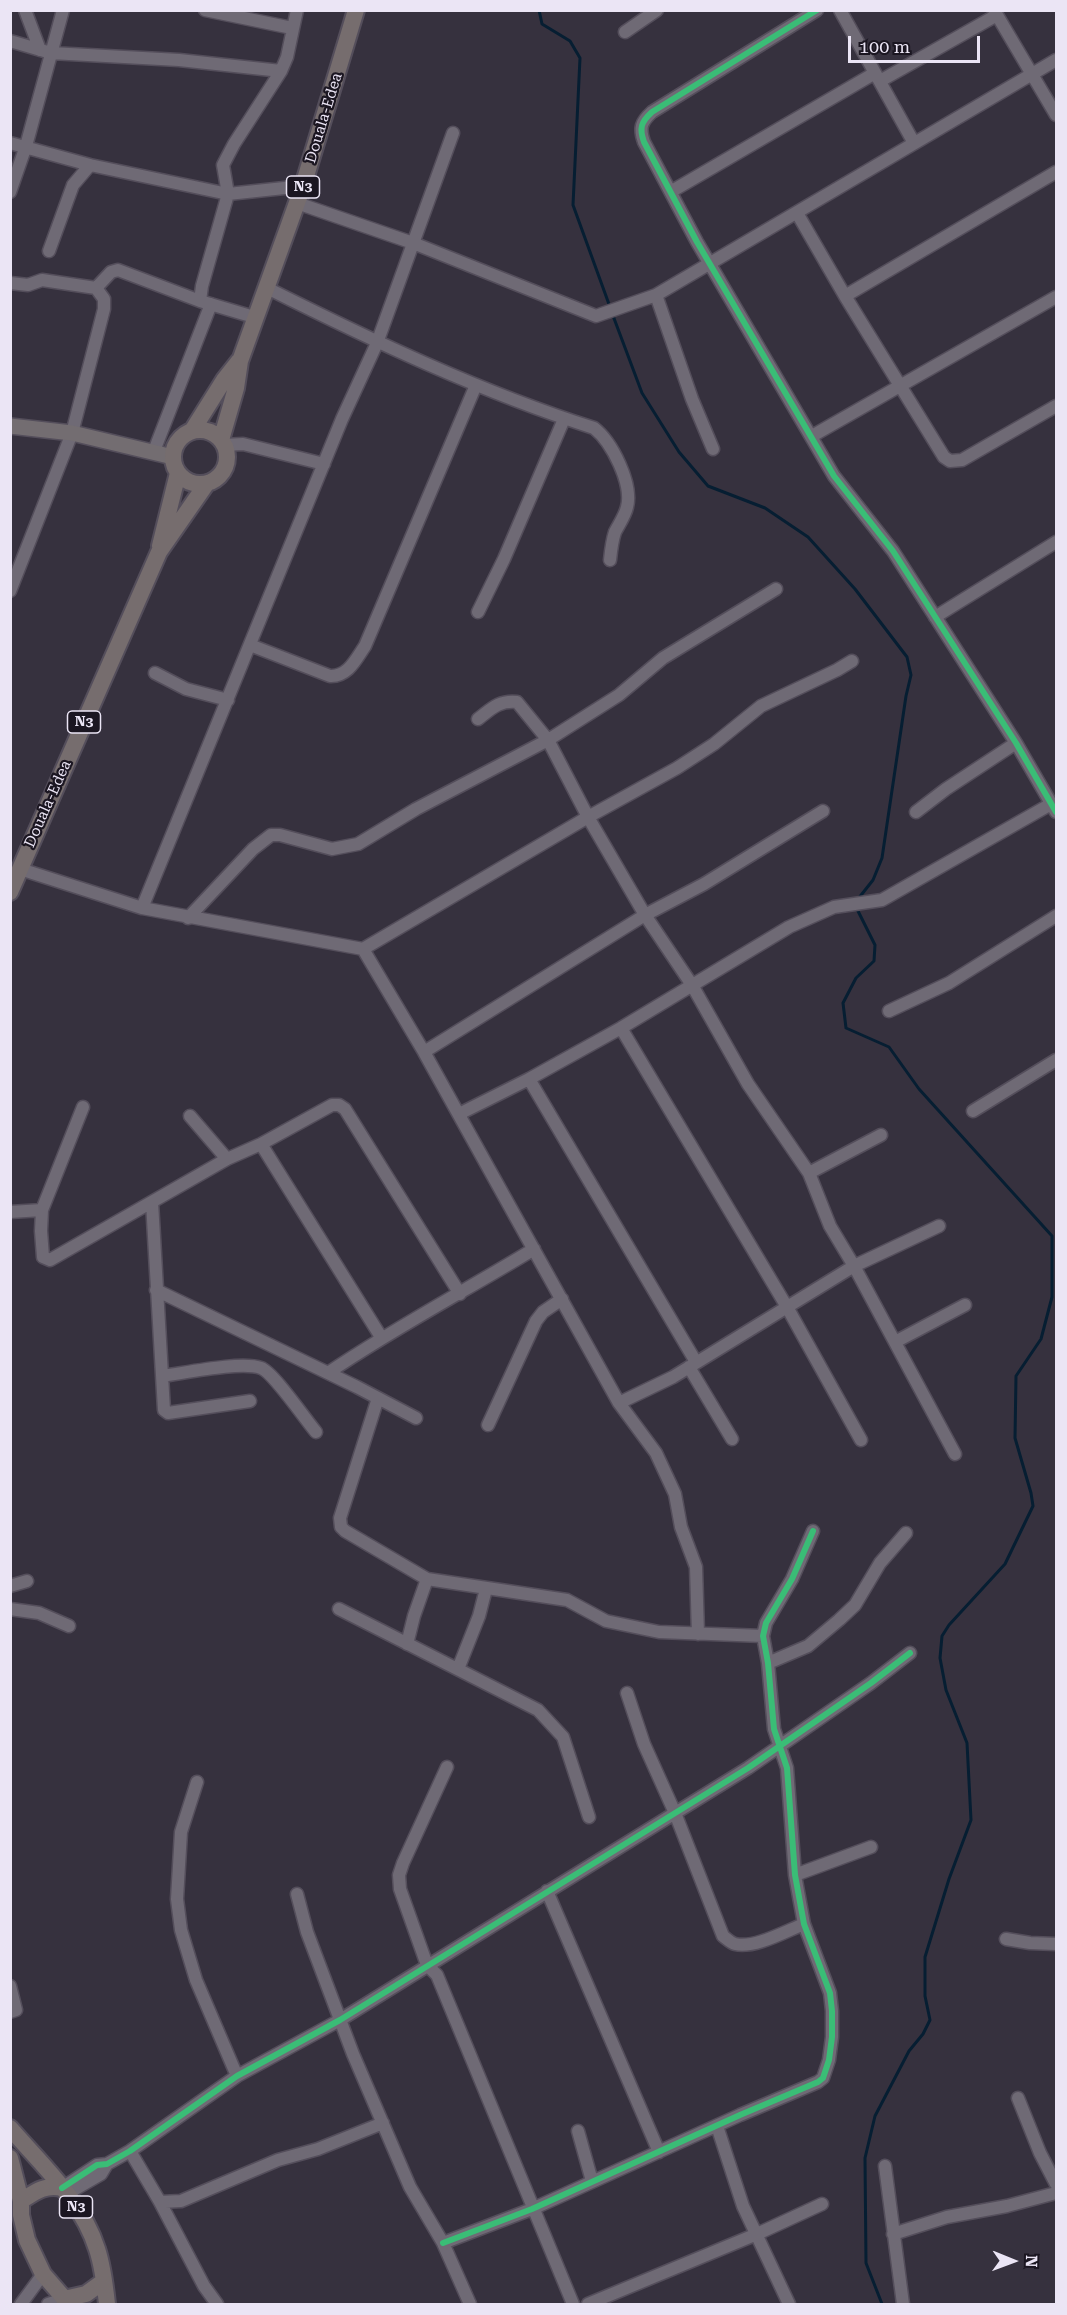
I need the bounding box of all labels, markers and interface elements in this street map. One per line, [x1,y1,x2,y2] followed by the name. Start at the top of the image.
[851,24,983,62] scale bar
[859,36,910,57] text: 100 m
[302,71,346,165] street label: Douala-Edea
[286,176,320,198] road number: N3
[68,711,100,733] road number: N3
[21,758,75,850] street label: Douala-Edea
[60,2196,92,2218] road number: N3
[983,2231,1043,2291] north arrow
[1022,2255,1041,2268] text: N

